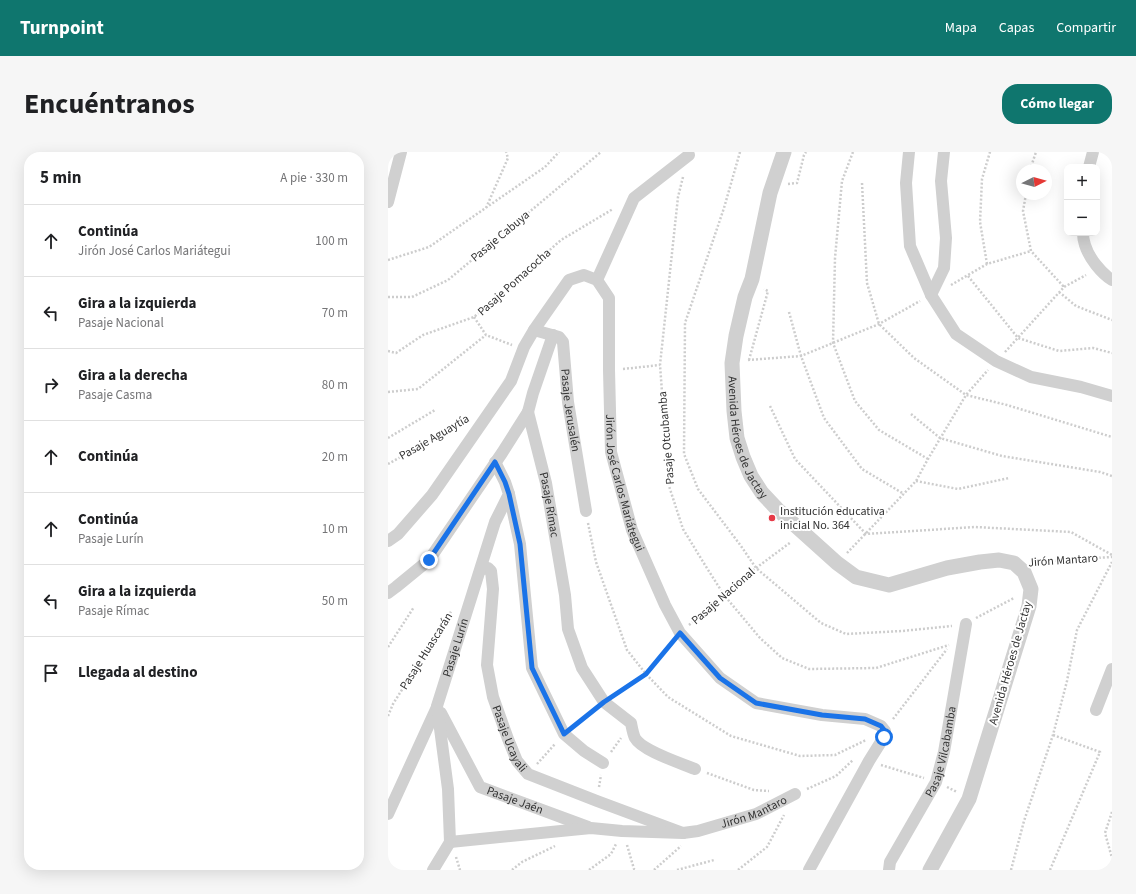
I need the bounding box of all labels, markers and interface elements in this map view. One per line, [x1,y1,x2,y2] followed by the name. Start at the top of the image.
[20,15,104,42] text: Turnpoint
[945,18,977,38] text: Mapa
[999,18,1034,38] text: Capas
[1056,18,1116,38] text: Compartir
[24,84,195,124] text: Encuéntranos
[1002,84,1112,124] button: Cómo llegar
[1016,164,1052,200] north arrow
[1064,164,1100,236] map controls
[1064,164,1100,200] button: +
[40,166,81,190] text: 5 min
[280,169,348,187] text: A pie · 330 m
[1064,200,1100,236] button: −
[467,207,533,266] street label: Pasaje Cabuya
[78,221,139,242] text: Continúa
[40,230,62,252] icon: ahead
[315,232,348,250] text: 100 m
[78,242,231,260] text: Jirón José Carlos Mariátegui
[474,245,555,320] street label: Pasaje Pomacocha
[78,293,197,314] text: Gira a la izquierda
[40,302,62,324] icon: left
[322,304,348,322] text: 70 m
[78,314,164,332] text: Pasaje Nacional
[78,365,188,386] text: Gira a la derecha
[556,368,584,453] street label: Pasaje Jerusalén
[40,374,62,396] icon: right
[322,376,348,394] text: 80 m
[724,376,772,503] street label: Avenida Héroes de Jactay
[78,386,152,404] text: Pasaje Casma
[654,391,679,485] street label: Pasaje Otcubamba
[396,410,473,464] street label: Pasaje Aguaytía
[601,414,648,554] street label: Jirón José Carlos Mariátegui
[40,446,62,468] icon: ahead
[78,446,139,467] text: Continúa
[322,448,348,466] text: 20 m
[535,470,563,539] street label: Pasaje Rímac
[780,503,885,534] place label: Institución educativa inicial No. 364
[78,509,139,530] text: Continúa
[767,513,777,523] marker: Institución educativa inicial No. 364
[40,518,62,540] icon: ahead
[322,520,348,538] text: 10 m
[78,530,144,548] text: Pasaje Lurín
[1028,550,1099,571] street label: Jirón Mantaro
[420,551,438,569] route end
[688,564,759,629] street label: Pasaje Nacional
[78,581,197,602] text: Gira a la izquierda
[40,590,62,612] icon: left
[322,592,348,610] text: 50 m
[985,599,1036,727] street label: Avenida Héroes de Jactay
[78,602,149,620] text: Pasaje Rímac
[396,609,457,693] street label: Pasaje Huascarán
[439,616,473,679] street label: Pasaje Lurín
[40,662,62,684] icon: arrive
[78,662,198,683] text: Llegada al destino
[488,703,531,776] street label: Pasaje Ucayali
[921,705,961,800] street label: Pasaje Vilcabamba
[875,728,893,746] route start
[484,782,546,819] street label: Pasaje Jaén
[719,792,790,833] street label: Jirón Mantaro

